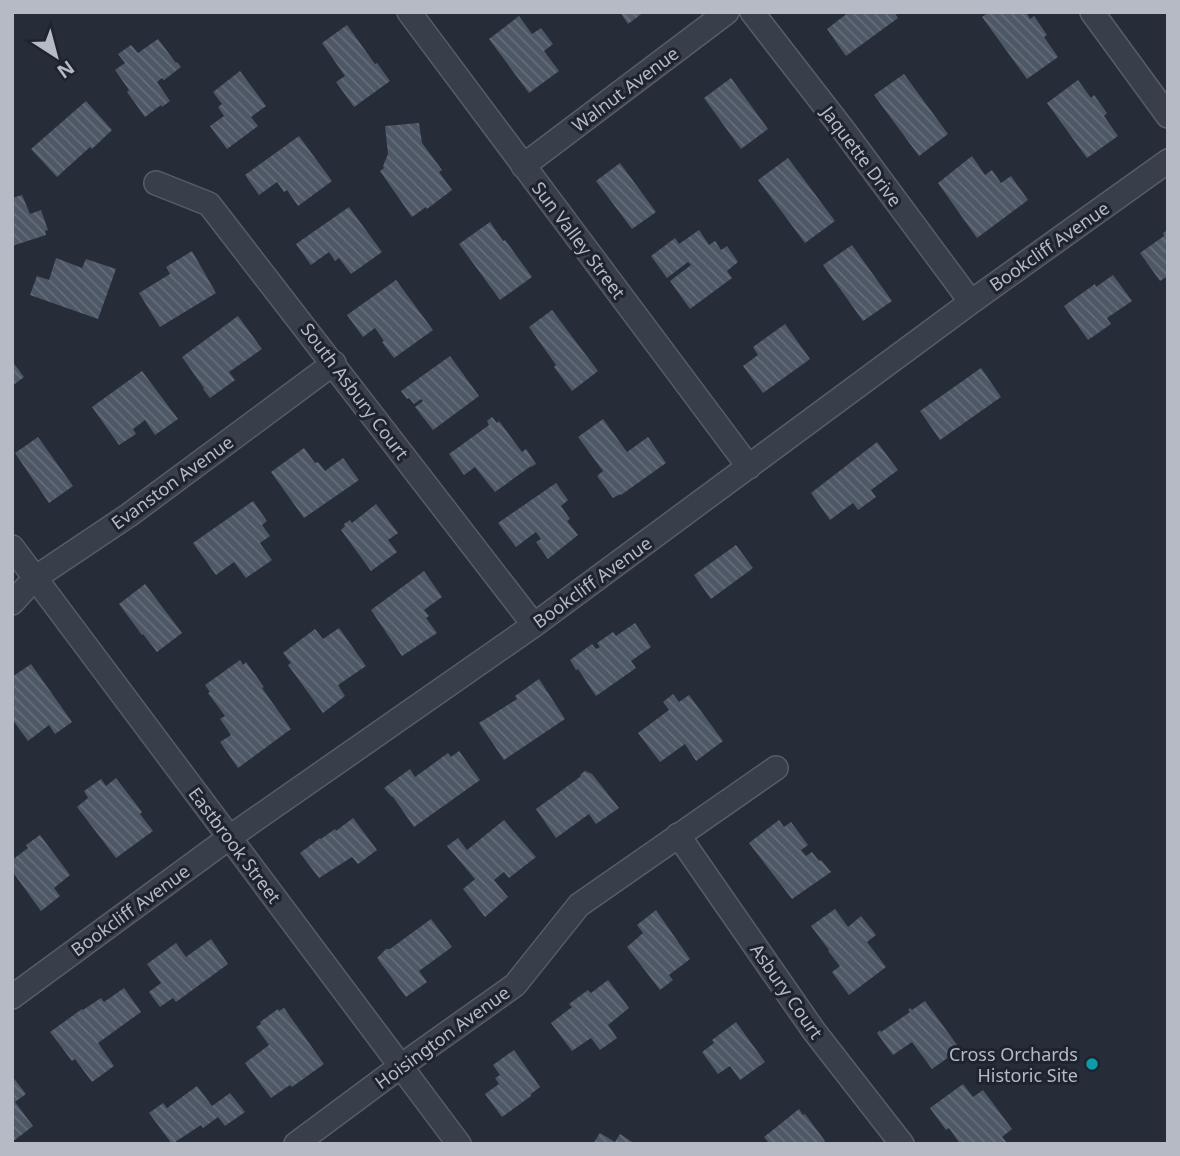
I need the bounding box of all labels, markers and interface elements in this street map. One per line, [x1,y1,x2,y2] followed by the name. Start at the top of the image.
[21,21,91,91] north arrow
[567,41,683,137] street label: Walnut Avenue
[52,55,80,85] text: N
[815,99,908,211] street label: Jaquette Drive
[527,177,631,304] street label: Sun Valley Street
[984,196,1114,296] street label: Bookcliff Avenue
[296,318,415,465] street label: South Asbury Court
[106,430,238,534] street label: Evanston Avenue
[528,531,656,633] street label: Bookcliff Avenue
[183,782,287,908] street label: Eastbrook Street
[66,859,194,961] street label: Bookcliff Avenue
[745,939,829,1044] street label: Asbury Court
[370,980,514,1094] street label: Hoisington Avenue
[949,1042,1078,1087] place label: Cross Orchards Historic Site
[1084,1056,1100,1072] marker: Cross Orchards Historic Site

